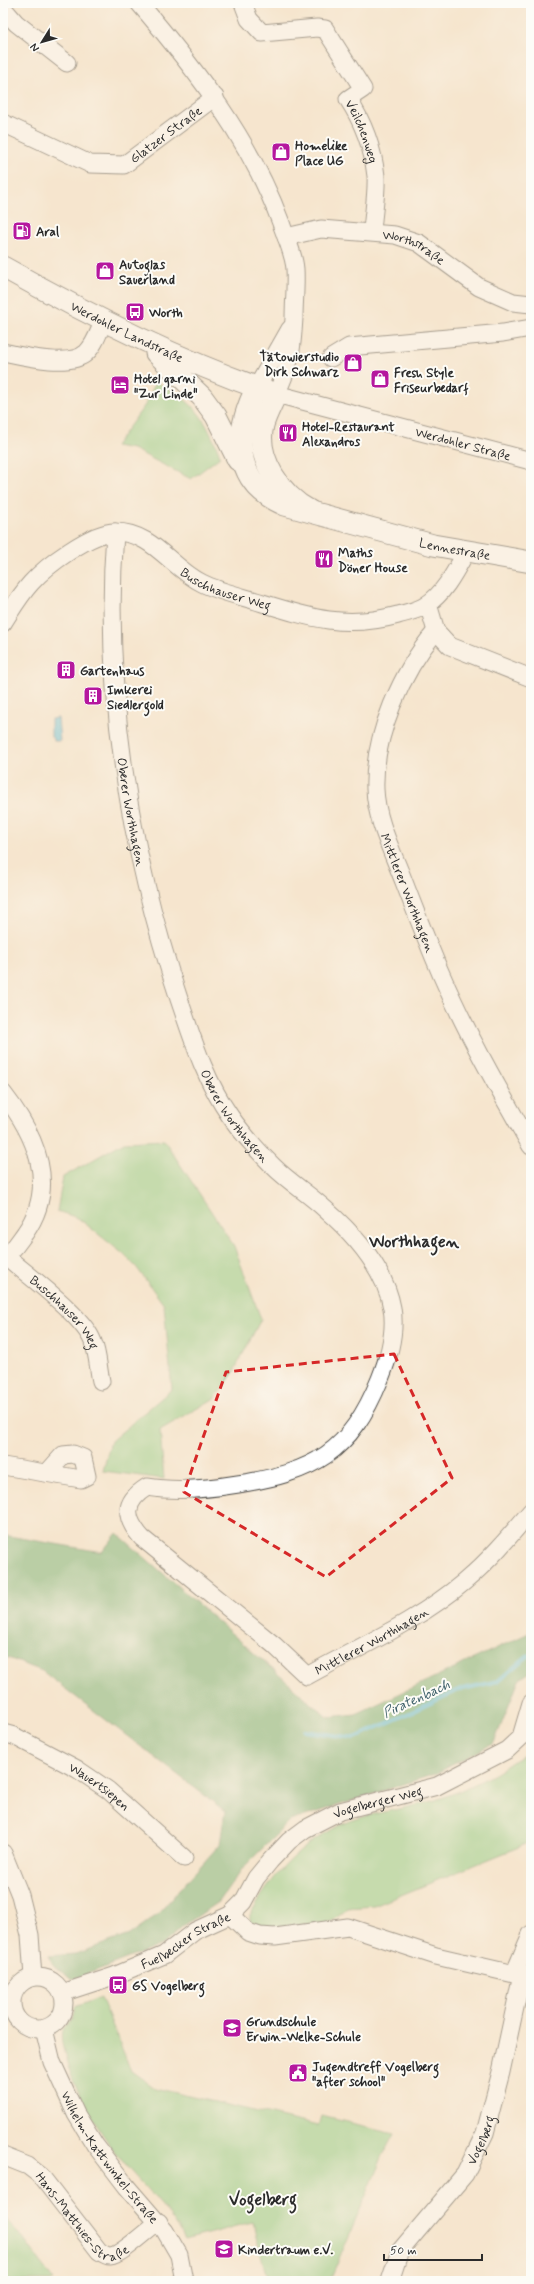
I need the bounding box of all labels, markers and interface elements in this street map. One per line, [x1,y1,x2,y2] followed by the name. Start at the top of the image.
[22,22,62,62] north arrow
[27,40,43,55] text: N
[340,97,381,165] street label: Veilchenweg
[127,103,206,168] street label: Glatzer Straße
[295,138,348,170] place label: Homelike Place UG
[270,141,292,163] shop icon: Homelike Place UG
[11,220,33,242] fuel station icon: Aral
[36,224,60,241] place label: Aral
[382,227,448,269] street label: Worthstraße
[119,257,175,289] place label: Autoglas Sauerland
[94,260,116,282] shop icon: Autoglas Sauerland
[67,298,186,367] street label: Werdohler Landstraße
[124,301,146,323] bus stop icon: Worth
[148,305,183,322] place label: Worth
[259,349,339,381] place label: Tätowierstudio Dirk Schwarz
[342,352,364,374] shop icon: Tätowierstudio Dirk Schwarz
[394,365,468,397] place label: Fresh Style Friseurbedarf
[369,368,391,390] shop icon: Fresh Style Friseurbedarf
[134,371,198,403] place label: Hotel garni "Zur Linde"
[109,374,131,396] hotel icon: Hotel garni "Zur Linde"
[302,419,396,451] place label: Hotel-Restaurant Alexandros
[277,422,299,444] restaurant icon: Hotel-Restaurant Alexandros
[413,424,513,465] street label: Werdohler Straße
[417,535,492,565] street label: Lennestraße
[338,545,408,577] place label: Maths Döner House
[313,548,335,570] restaurant icon: Maths Döner House
[176,564,273,617] street label: Buschhauser Weg
[55,659,77,681] building icon: Gartenhaus
[80,663,144,680] place label: Gartenhaus
[107,682,164,717] place label: Imkerei Siedlergold
[82,685,104,707] building icon: Imkerei Siedlergold
[112,757,148,868] street label: Oberer Worthhagen
[375,831,438,955] street label: Mittlerer Worthhagen
[196,1067,272,1167] street label: Oberer Worthhagen
[368,1231,460,1256] district label: Worthhagen
[25,1272,102,1352] street label: Buschhauser Weg
[312,1604,432,1680] street label: Mittlerer Worthhagen
[380,1675,453,1722] water label: Piratenbach
[66,1759,133,1815] street label: Wauertsiepen
[330,1783,425,1823] street label: Vogelberger Weg
[139,1909,233,1974] street label: Fuelbecker Straße
[107,1974,129,1996] bus stop icon: GS Vogelberg
[132,1978,205,1998] place label: GS Vogelberg
[246,2014,361,2046] place label: Grundschule Erwin-Welke-Schule
[221,2017,243,2039] school or university icon: Grundschule Erwin-Welke-Schule
[312,2059,439,2091] place label: Jugendtreff Vogelberg "after school"
[287,2062,309,2084] public building icon: Jugendtreff Vogelberg "after school"
[57,2089,162,2228] street label: Wilhelm-Kattwinkel-Straße
[464,2114,501,2168] street label: Vogelberg
[31,2169,133,2266] street label: Hans-Matthies-Straße
[229,2189,297,2214] district label: Vogelberg
[384,2236,482,2262] scale bar
[213,2238,235,2260] school or university icon: Kindertraum e.V.
[238,2242,334,2259] place label: Kindertraum e.V.
[390,2243,417,2259] text: 50 m

